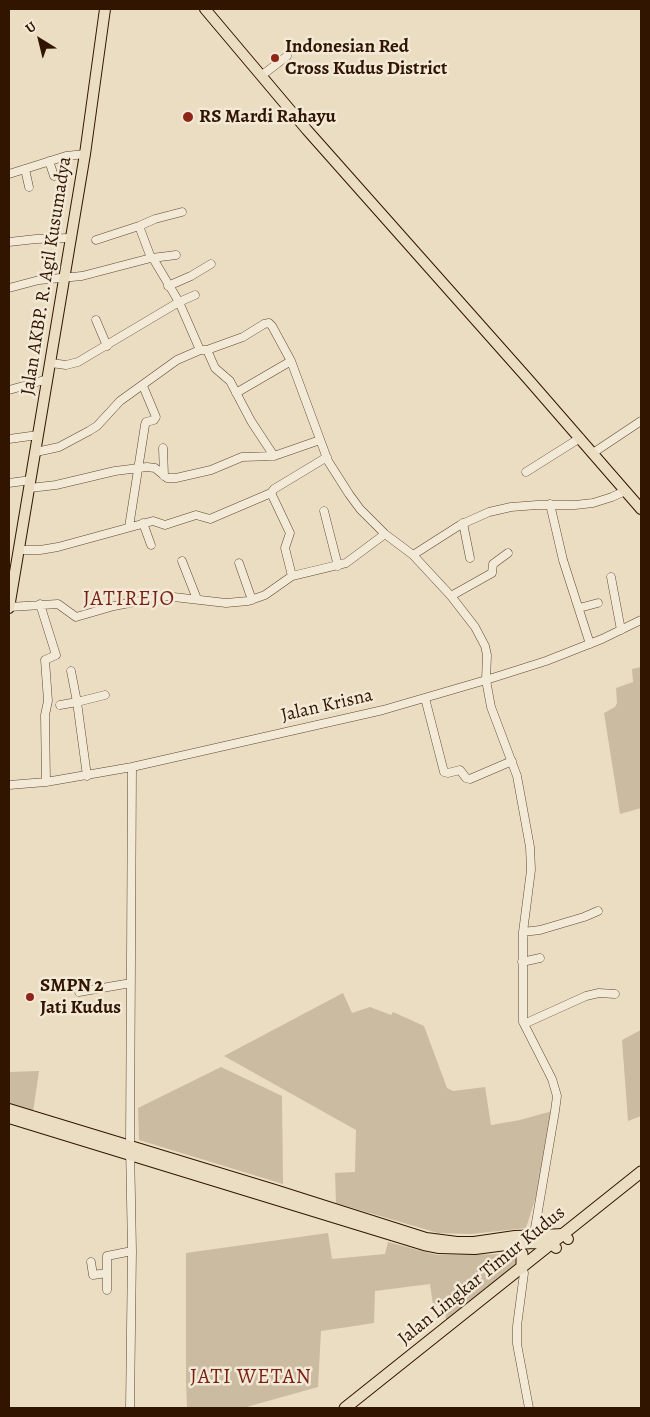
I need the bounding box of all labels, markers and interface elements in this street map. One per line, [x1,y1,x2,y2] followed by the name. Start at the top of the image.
[15,15,65,65] north arrow
[22,17,40,38] text: U
[285,36,447,80] place label: Indonesian Red Cross Kudus District
[269,52,281,64] marker: Indonesian Red Cross Kudus District
[199,106,336,128] place label: RS Mardi Rahayu
[181,110,195,124] marker: RS Mardi Rahayu
[17,155,77,397] street label: Jalan AKBP. R. Agil Kusumadya
[82,587,176,613] district label: JATIREJO
[279,684,375,728] street label: Jalan Krisna
[40,975,121,1019] place label: SMPN 2 Jati Kudus
[24,991,36,1003] marker: SMPN 2 Jati Kudus
[394,1202,570,1350] street label: Jalan Lingkar Timur Kudus
[189,1365,313,1391] district label: JATI WETAN

